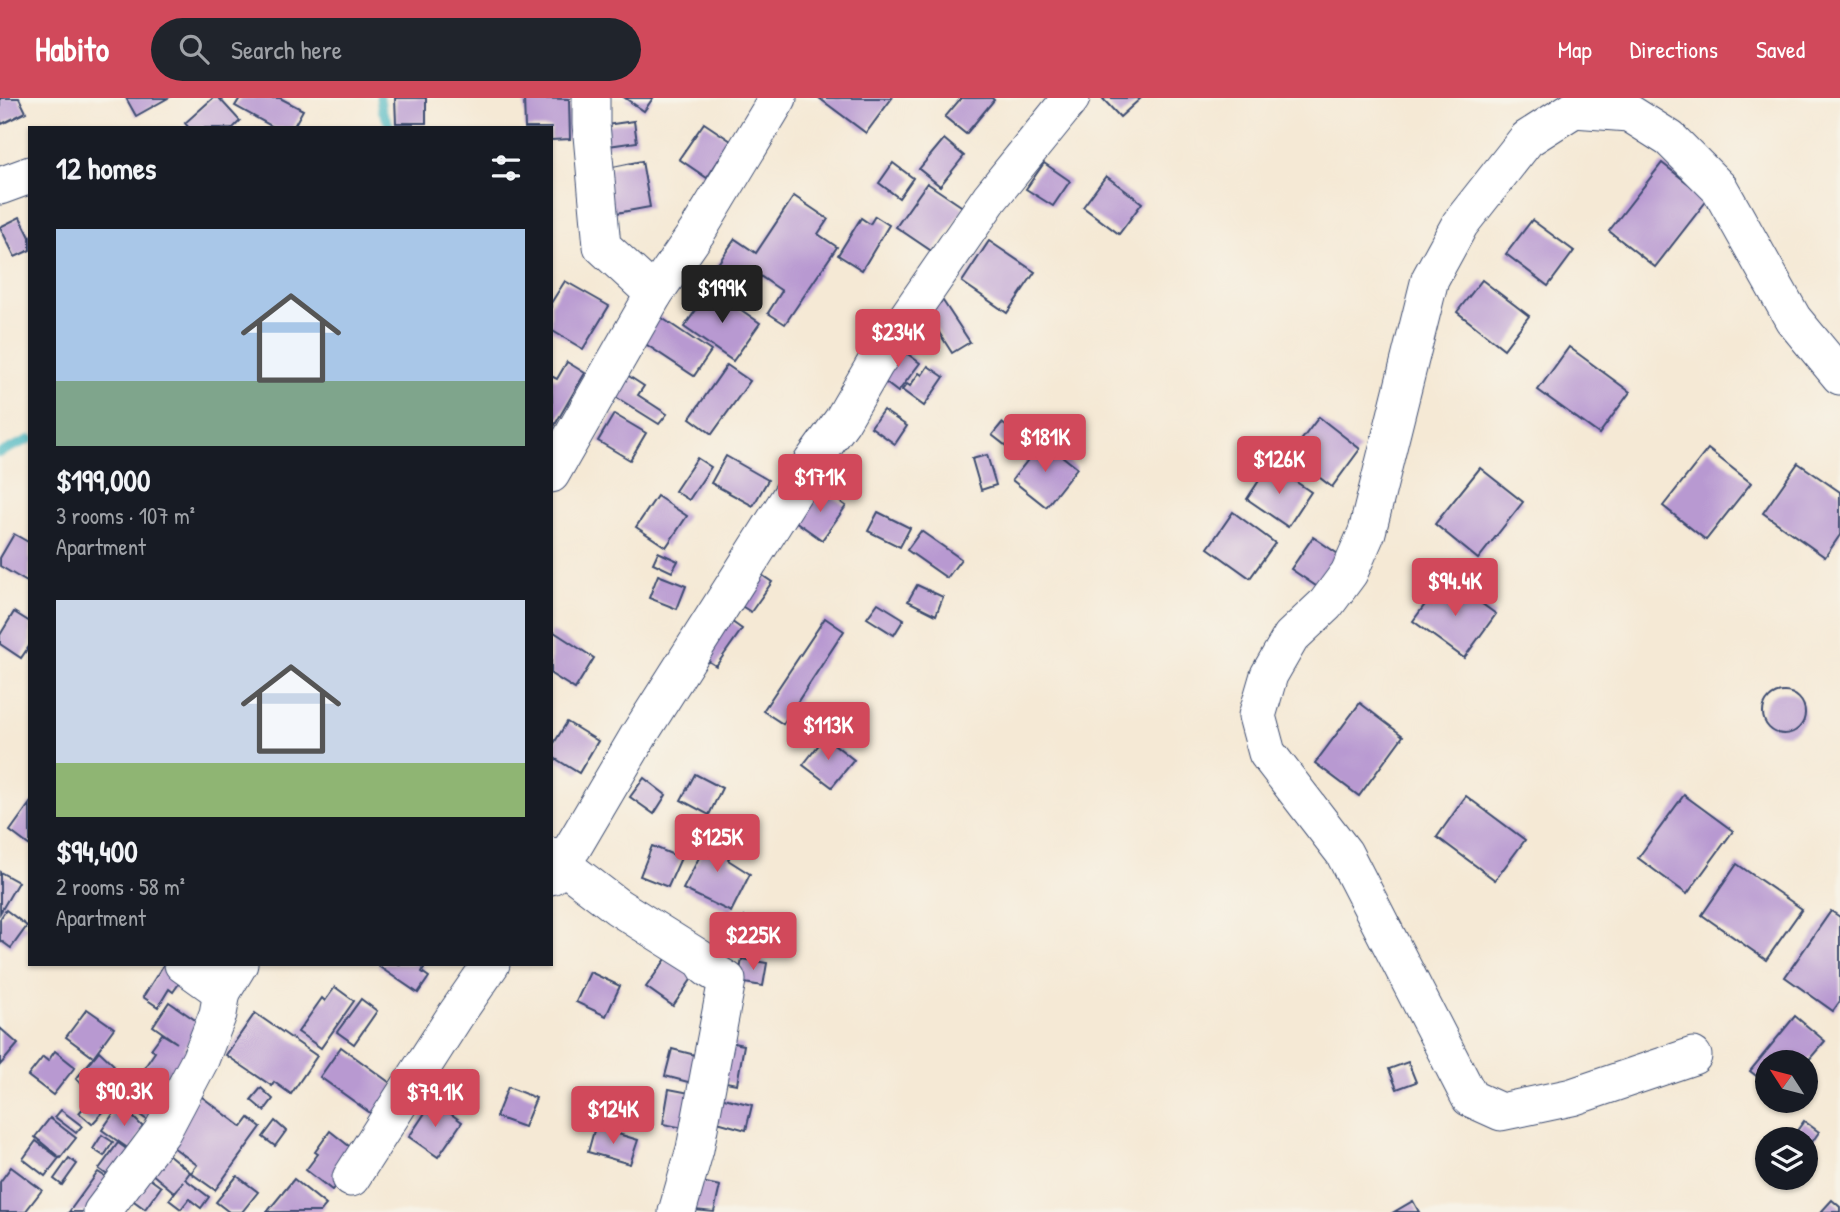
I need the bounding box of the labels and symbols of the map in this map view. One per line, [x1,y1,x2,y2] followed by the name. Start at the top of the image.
[673,266,771,325] pin: $199K
[849,310,947,369] pin: $234K
[996,414,1094,474] pin: $181K
[1230,436,1328,496] pin: $126K
[771,454,869,514] pin: $171K
[1398,559,1512,618] pin: $94.4K
[779,702,877,762] pin: $113K
[668,814,766,874] pin: $125K
[704,912,802,972] pin: $225K
[1755,1050,1818,1113] north arrow
[67,1068,181,1128] pin: $90.3K
[378,1070,492,1129] pin: $79.1K
[564,1086,662,1146] pin: $124K

